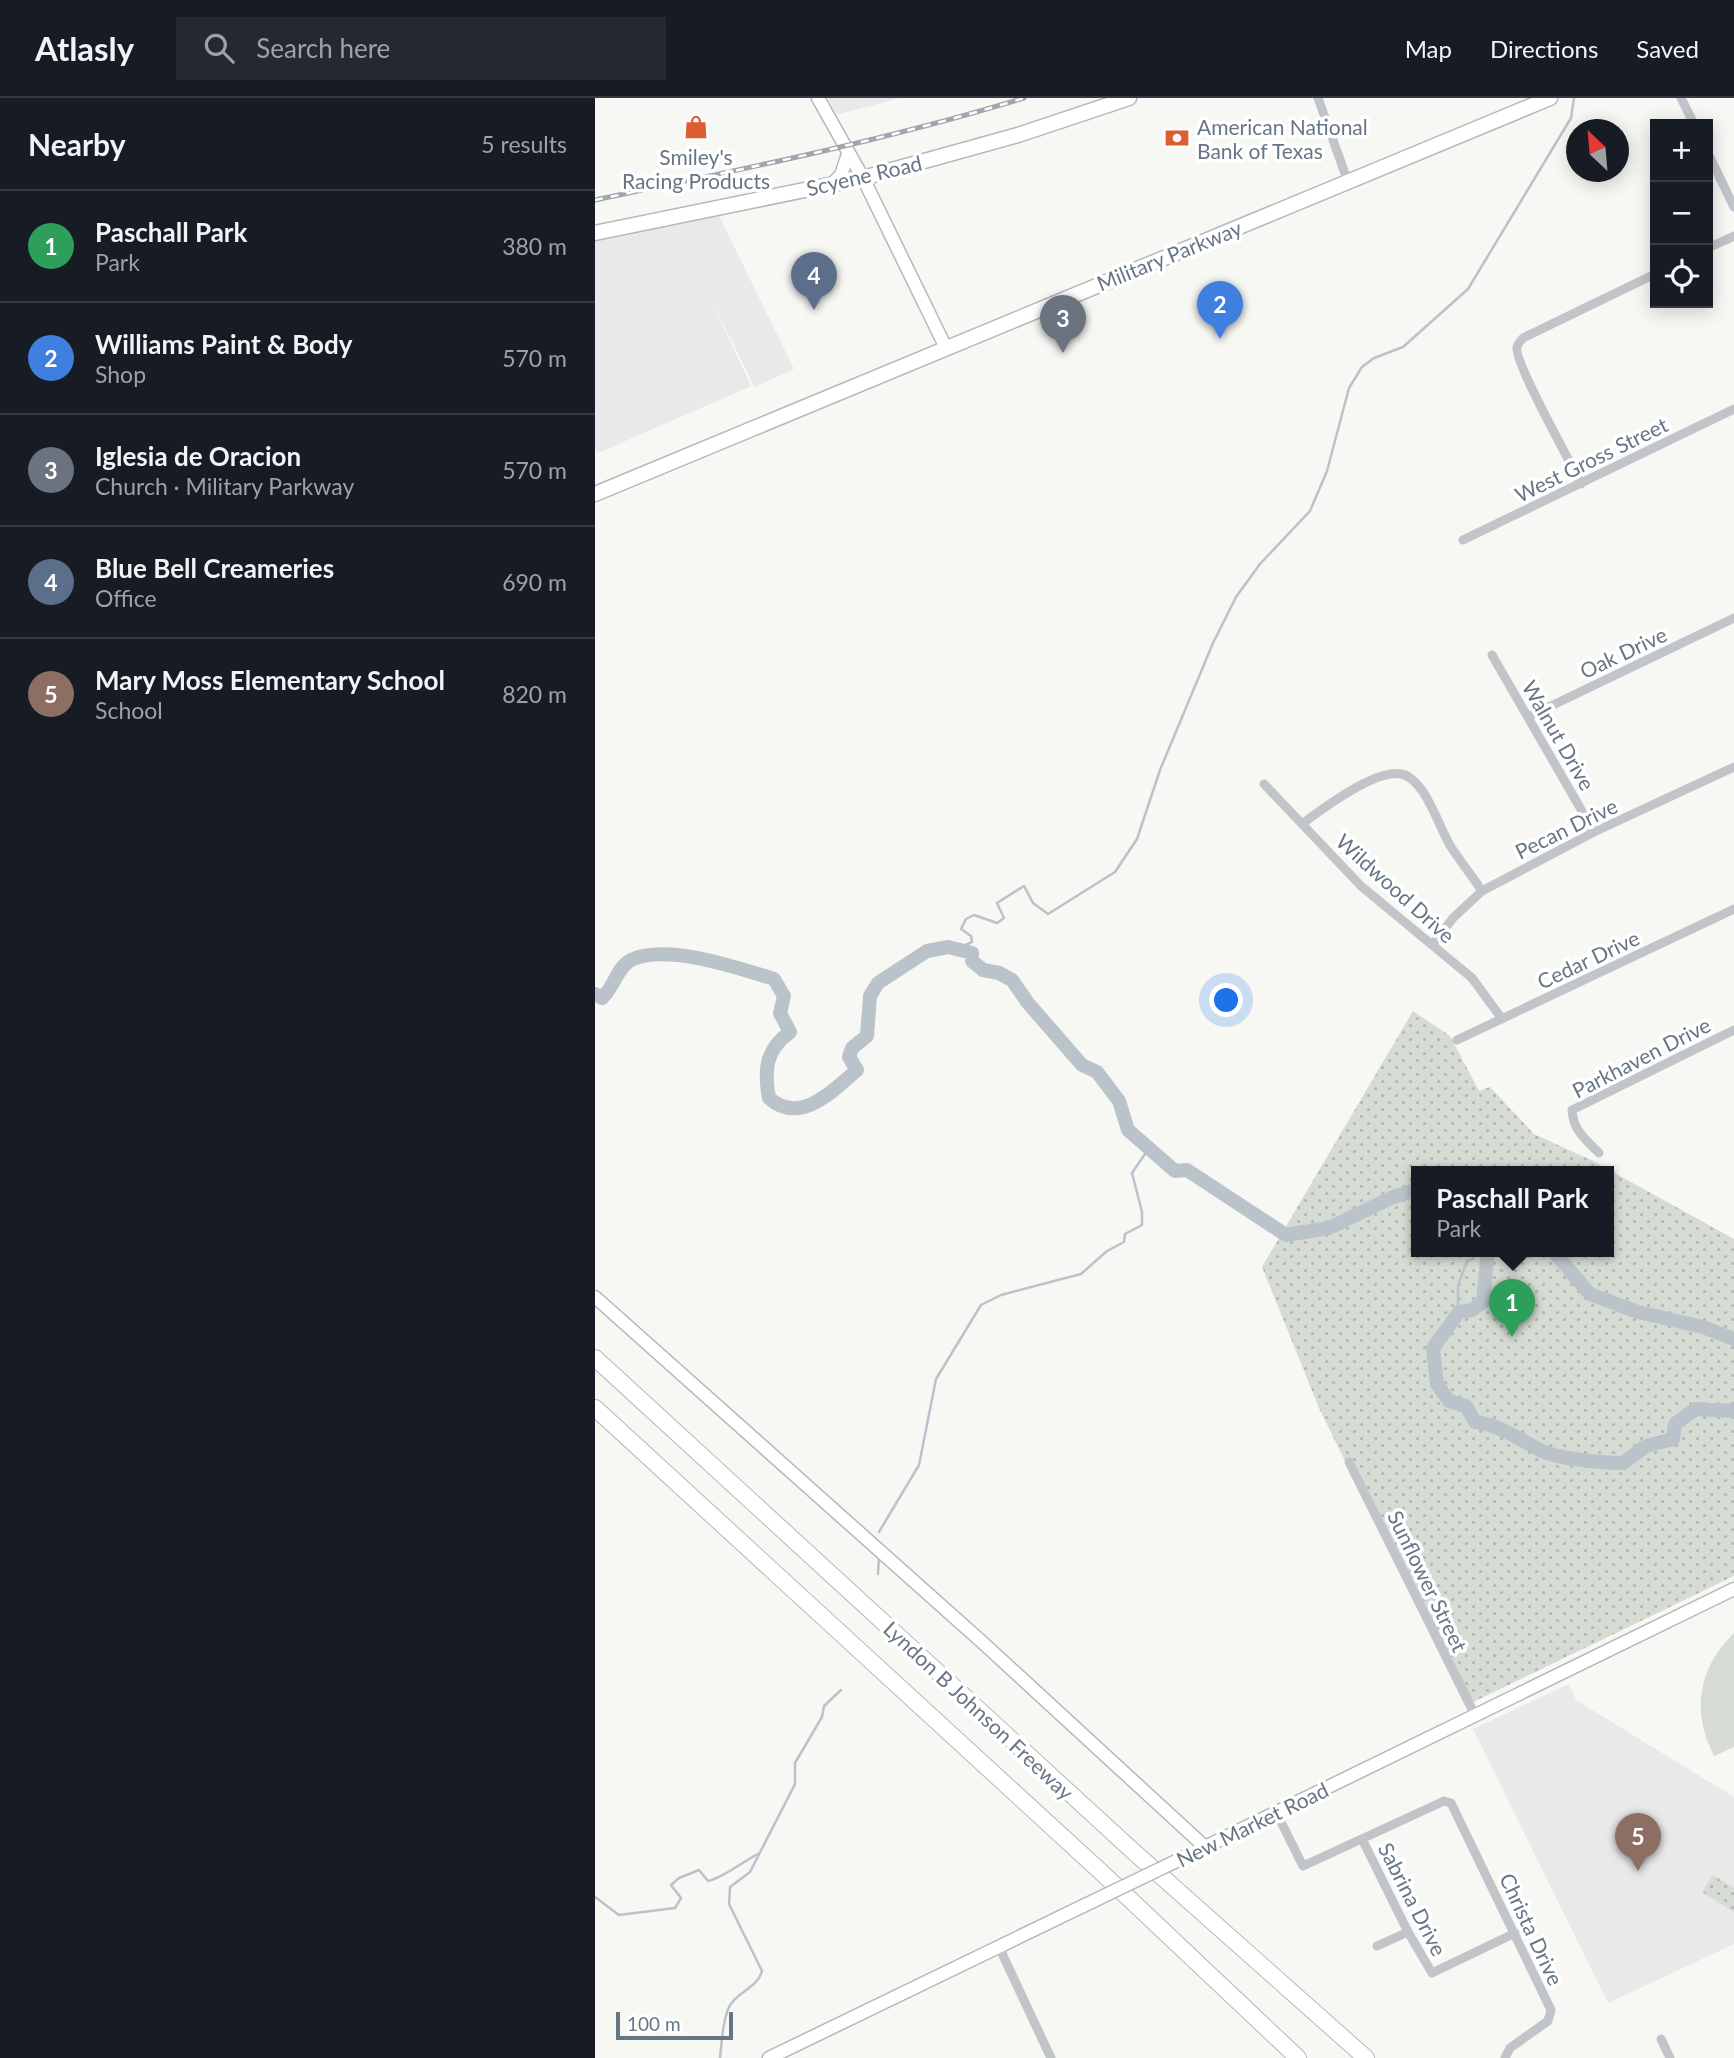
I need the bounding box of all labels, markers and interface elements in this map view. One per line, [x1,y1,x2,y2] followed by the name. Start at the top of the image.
[176,17,666,80] search box
[35,28,134,68] text: Atlasly
[200,29,238,67] icon: search
[256,32,390,64] text: Search here
[1405,34,1452,63] text: Map
[1490,34,1598,63] text: Directions
[1636,34,1699,63] text: Saved
[682,113,710,141] shop icon: Smiley's Racing Products
[1197,114,1368,163] place label: American National Bank of Texas
[1566,119,1629,182] north arrow
[1650,119,1713,308] map controls
[1650,119,1713,182] button: +
[1163,124,1191,152] bank icon: American National Bank of Texas
[28,126,126,162] text: Nearby
[481,130,567,158] text: 5 results
[622,144,770,193] place label: Smiley's Racing Products
[804,150,924,200] street label: Scyene Road
[1650,182,1713,245] button: −
[1093,214,1245,295] street label: Military Parkway
[95,216,247,248] text: Paschall Park
[44,232,58,260] text: 1
[502,232,567,260] text: 380 m
[1650,245,1713,308] button: locate
[95,248,140,276] text: Park
[791,252,837,310] pin: 4
[1197,281,1243,339] pin: 2
[1040,295,1086,353] pin: 3
[95,328,352,360] text: Williams Paint & Body
[44,344,58,372] text: 2
[502,344,567,372] text: 570 m
[95,360,146,388] text: Shop
[1511,411,1672,507] street label: West Gross Street
[95,440,301,472] text: Iglesia de Oracion
[44,456,58,484] text: 3
[502,456,567,484] text: 570 m
[95,472,354,500] text: Church · Military Parkway
[95,552,334,584] text: Blue Bell Creameries
[44,568,58,596] text: 4
[502,568,567,596] text: 690 m
[95,584,157,612] text: Office
[1576,621,1670,683] street label: Oak Drive
[95,664,445,696] text: Mary Moss Elementary School
[1518,676,1600,794] street label: Walnut Drive
[44,680,58,708] text: 5
[502,680,567,708] text: 820 m
[95,696,163,724] text: School
[1511,792,1621,864] street label: Pecan Drive
[1332,828,1460,948] street label: Wildwood Drive
[1533,924,1643,994] street label: Cedar Drive
[1209,983,1243,1017] your location
[1568,1011,1714,1103] street label: Parkhaven Drive
[1411,1166,1614,1257] popup
[1436,1182,1589,1214] text: Paschall Park
[1436,1214,1481,1242] text: Park
[1489,1279,1535,1337] pin: 1
[1383,1506,1473,1656] street label: Sunflower Street
[879,1616,1079,1805] street label: Lyndon B Johnson Freeway
[1172,1776,1332,1872] street label: New Market Road
[1615,1813,1661,1871] pin: 5
[1374,1838,1452,1960] street label: Sabrina Drive
[1495,1869,1569,1989] street label: Christa Drive
[616,2009,733,2041] scale bar
[627,2012,681,2035] text: 100 m

